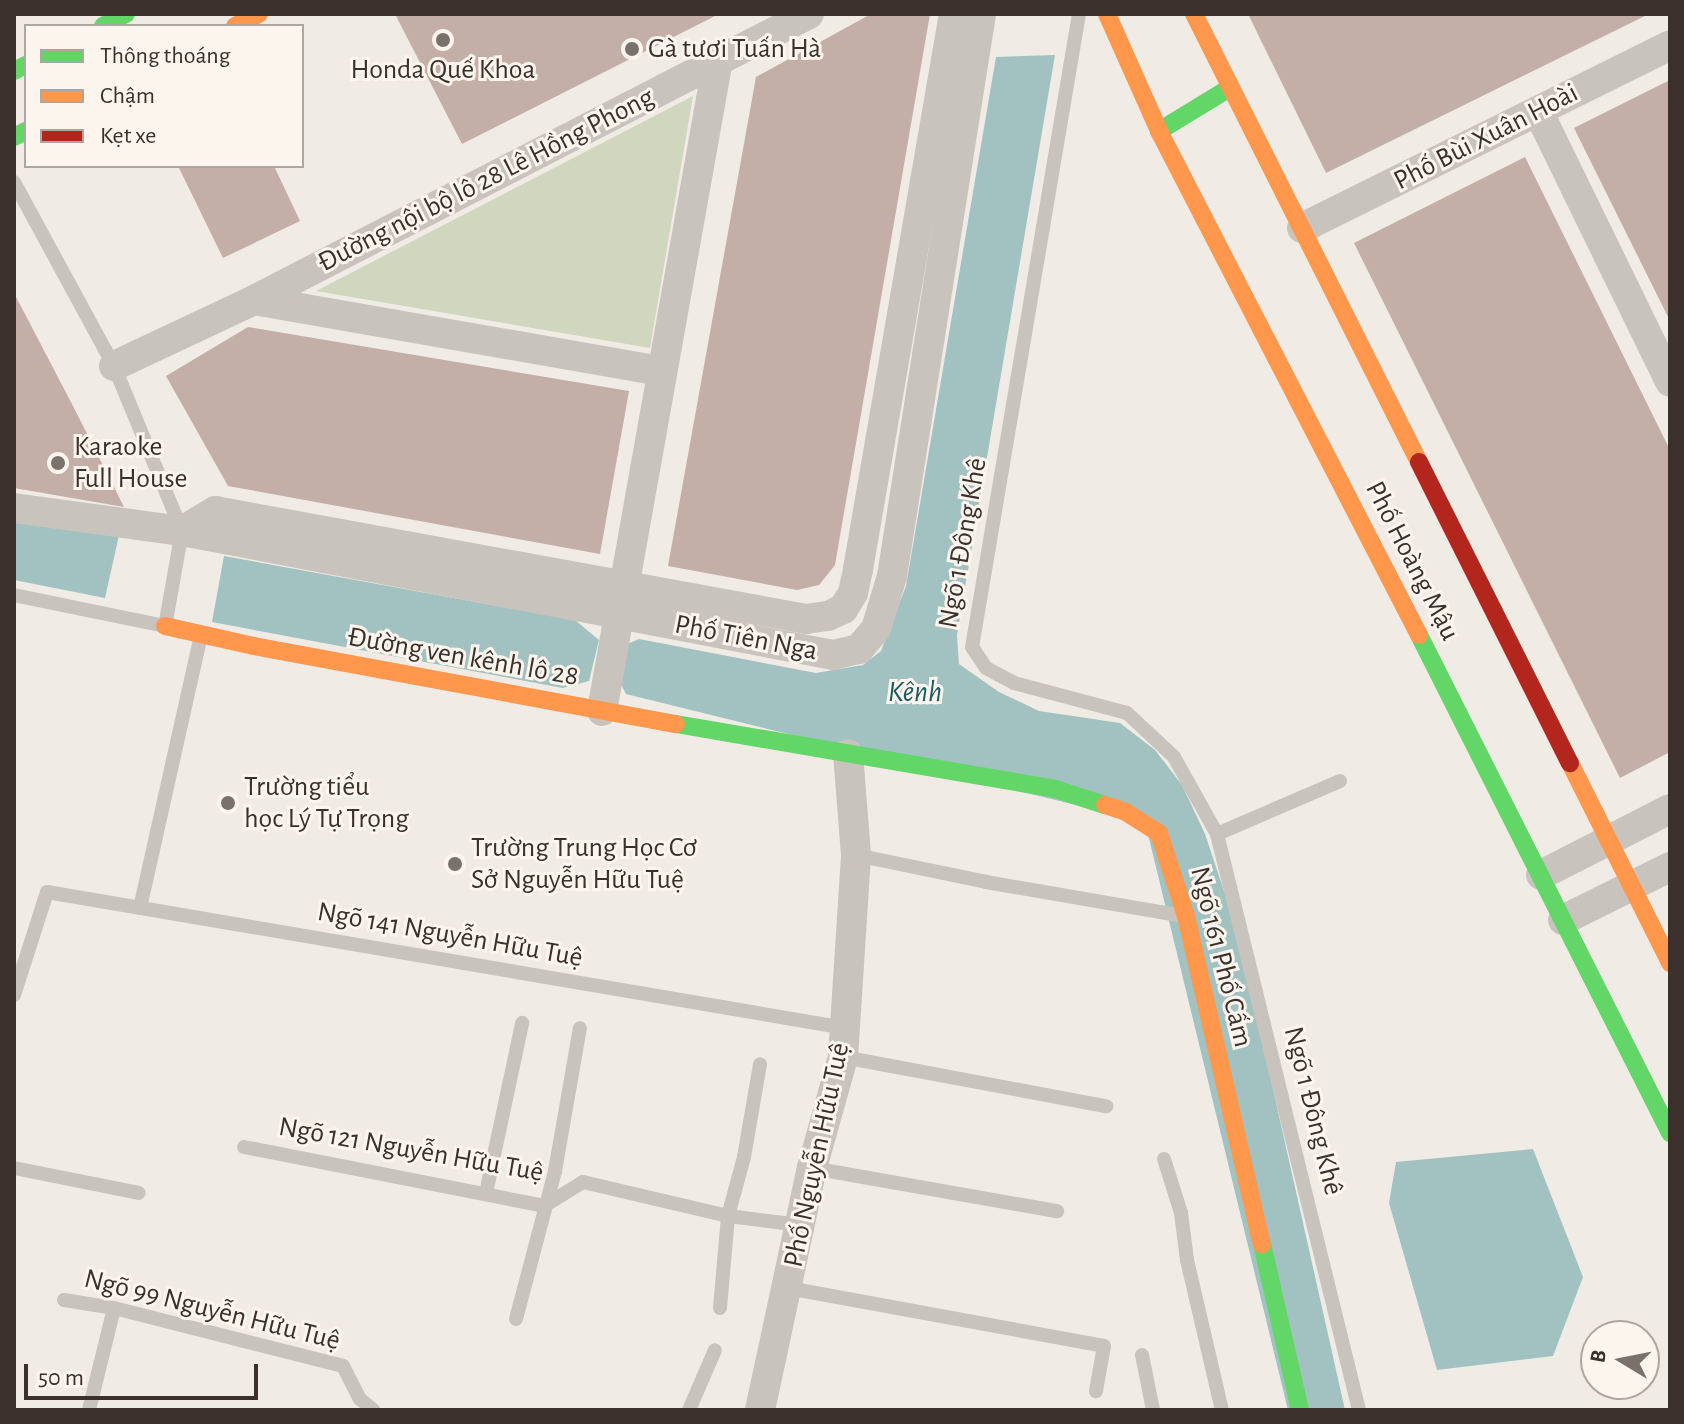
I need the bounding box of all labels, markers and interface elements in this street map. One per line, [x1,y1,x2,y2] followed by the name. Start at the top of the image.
[24,24,304,168] legend
[434,31,452,49] marker: Honda Quế Khoa
[648,32,821,66] place label: Gà tươi Tuấn Hà
[623,40,641,58] marker: Gà tươi Tuấn Hà
[100,44,230,68] text: Thông thoáng
[351,53,535,87] place label: Honda Quế Khoa
[1388,76,1584,198] street label: Phố Bùi Xuân Hoài
[312,80,660,280] street label: Đường nội bộ lô 28 Lê Hồng Phong
[100,84,155,108] text: Chậm
[100,124,156,148] text: Kẹt xe
[74,430,187,496] place label: Karaoke Full House
[49,454,67,472] marker: Karaoke Full House
[931,455,995,631] street label: Ngõ 1 Đông Khê
[1357,476,1467,646] street label: Phố Hoàng Mậu
[672,608,820,668] street label: Phố Tiên Nga
[345,620,581,694] street label: Đường ven kênh lô 28
[888,674,942,710] water label: Kênh
[244,770,409,836] place label: Trường tiểu học Lý Tự Trọng
[219,794,237,812] marker: Trường tiểu học Lý Tự Trọng
[471,831,697,897] place label: Trường Trung Học Cơ Sở Nguyễn Hữu Tuệ
[446,855,464,873] marker: Trường Trung Học Cơ Sở Nguyễn Hữu Tuệ
[1182,863,1260,1051] street label: Ngõ 161 Phố Cấm
[315,895,585,975] street label: Ngõ 141 Nguyễn Hữu Tuệ
[1276,1023,1350,1199] street label: Ngõ 1 Đông Khê
[777,1040,857,1270] street label: Phố Nguyễn Hữu Tuệ
[276,1110,546,1190] street label: Ngõ 121 Nguyễn Hữu Tuệ
[81,1262,343,1358] street label: Ngõ 99 Nguyễn Hữu Tuệ
[1580,1320,1660,1400] north arrow
[28,1348,262,1398] scale bar
[1586,1348,1610,1364] text: B
[38,1366,84,1390] text: 50 m

